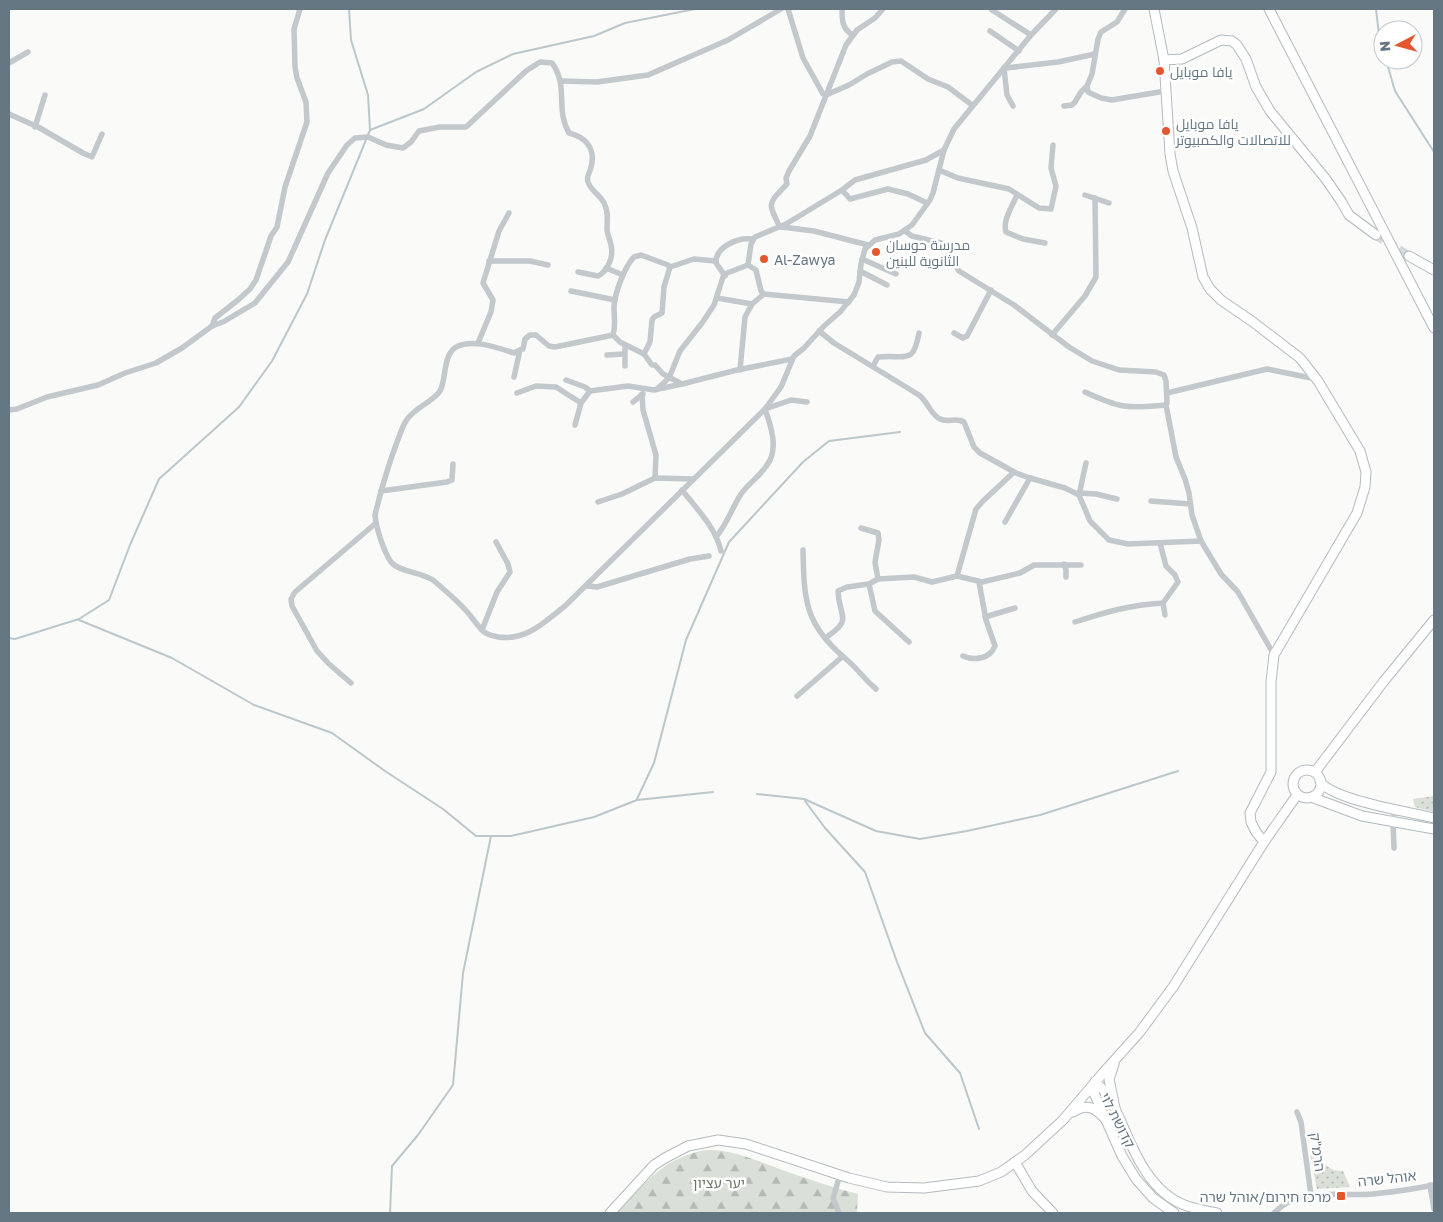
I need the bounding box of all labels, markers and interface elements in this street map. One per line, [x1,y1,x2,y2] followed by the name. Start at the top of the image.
[1373,20,1423,70] north arrow
[1376,40,1394,53] text: N
[1170,63,1233,80] place label: يافا موبايل
[1154,65,1166,77] marker: يافا موبايل
[1175,115,1291,148] place label: يافا موبايل للاتصالات والكمبيوتر
[1160,125,1172,137] marker: يافا موبايل للاتصالات والكمبيوتر
[886,236,970,269] place label: مدرسة حوسان الثانوية للبنين
[870,246,882,258] marker: مدرسة حوسان الثانوية للبنين
[774,251,835,268] place label: Al-Zawya
[758,253,770,265] marker: Al-Zawya
[1097,1090,1139,1151] street label: קדושת לוי
[1307,1131,1329,1173] street label: הרמ"ק
[1357,1166,1417,1190] street label: אוהל שרה
[693,1174,745,1191] park label: יער עציון
[1200,1188,1331,1205] place label: מרכז חירום/אוהל שרה
[1335,1190,1347,1202] marker: מרכז חירום/אוהל שרה

